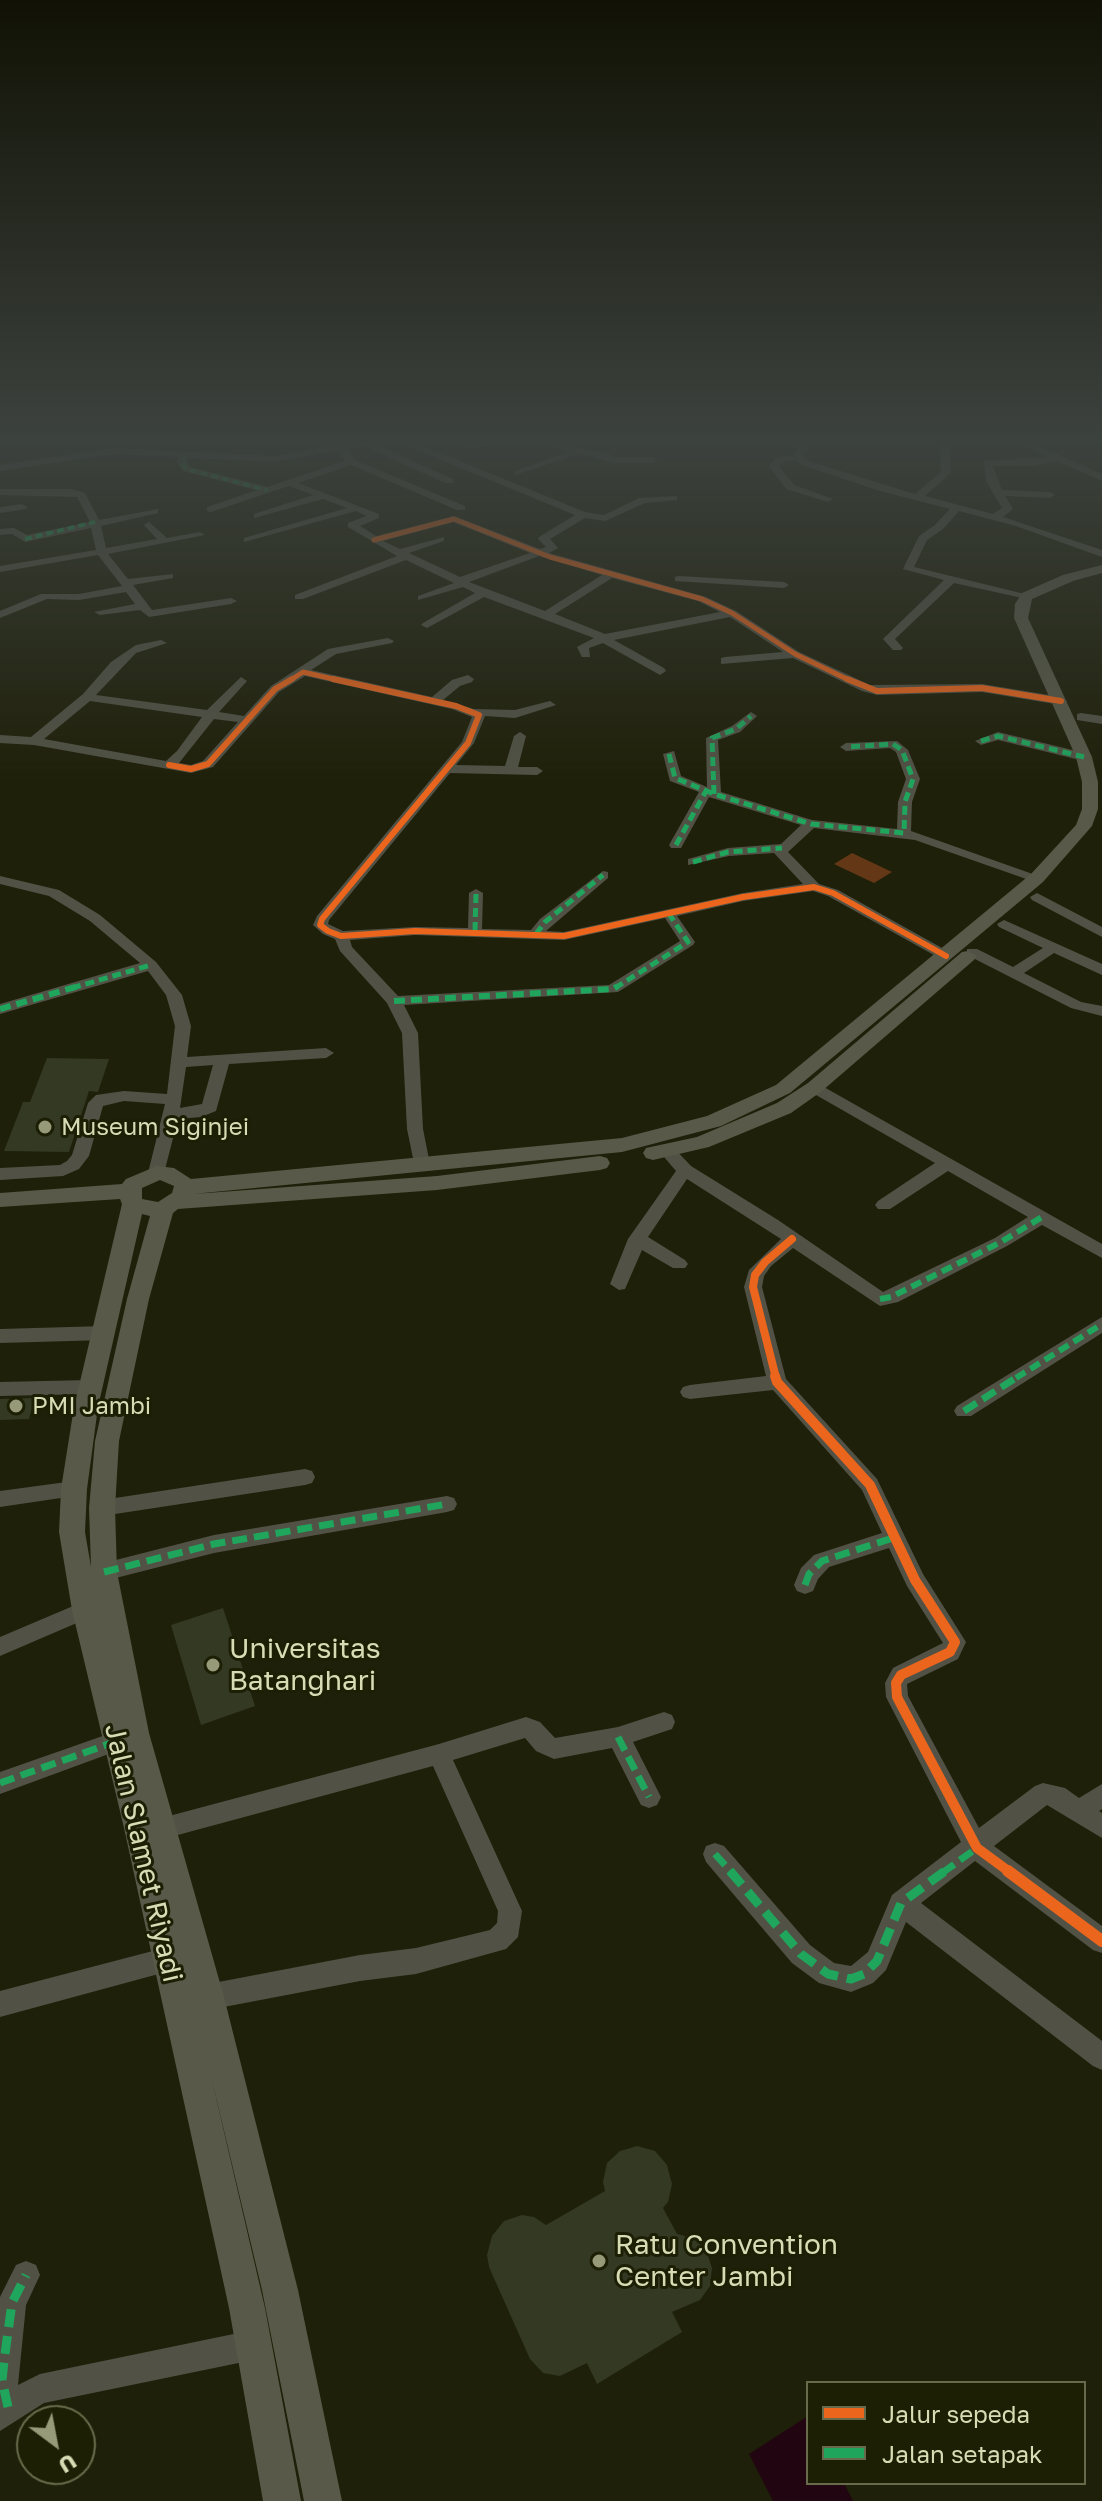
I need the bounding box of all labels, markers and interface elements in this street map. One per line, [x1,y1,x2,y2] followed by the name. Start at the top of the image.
[61,1113,249,1141] place label: Museum Siginjei
[36,1118,54,1136] marker: Museum Siginjei
[32,1392,151,1420] place label: PMI Jambi
[7,1397,25,1415] marker: PMI Jambi
[229,1632,381,1698] place label: Universitas Batanghari
[204,1656,222,1674] marker: Universitas Batanghari
[97,1721,189,1985] street label: Jalan Slamet Riyadi
[615,2228,838,2294] place label: Ratu Convention Center Jambi
[590,2252,608,2270] marker: Ratu Convention Center Jambi
[806,2381,1086,2485] legend
[882,2399,1030,2428] text: Jalur sepeda
[16,2405,96,2485] north arrow
[882,2439,1043,2468] text: Jalan setapak
[54,2448,82,2480] text: U

